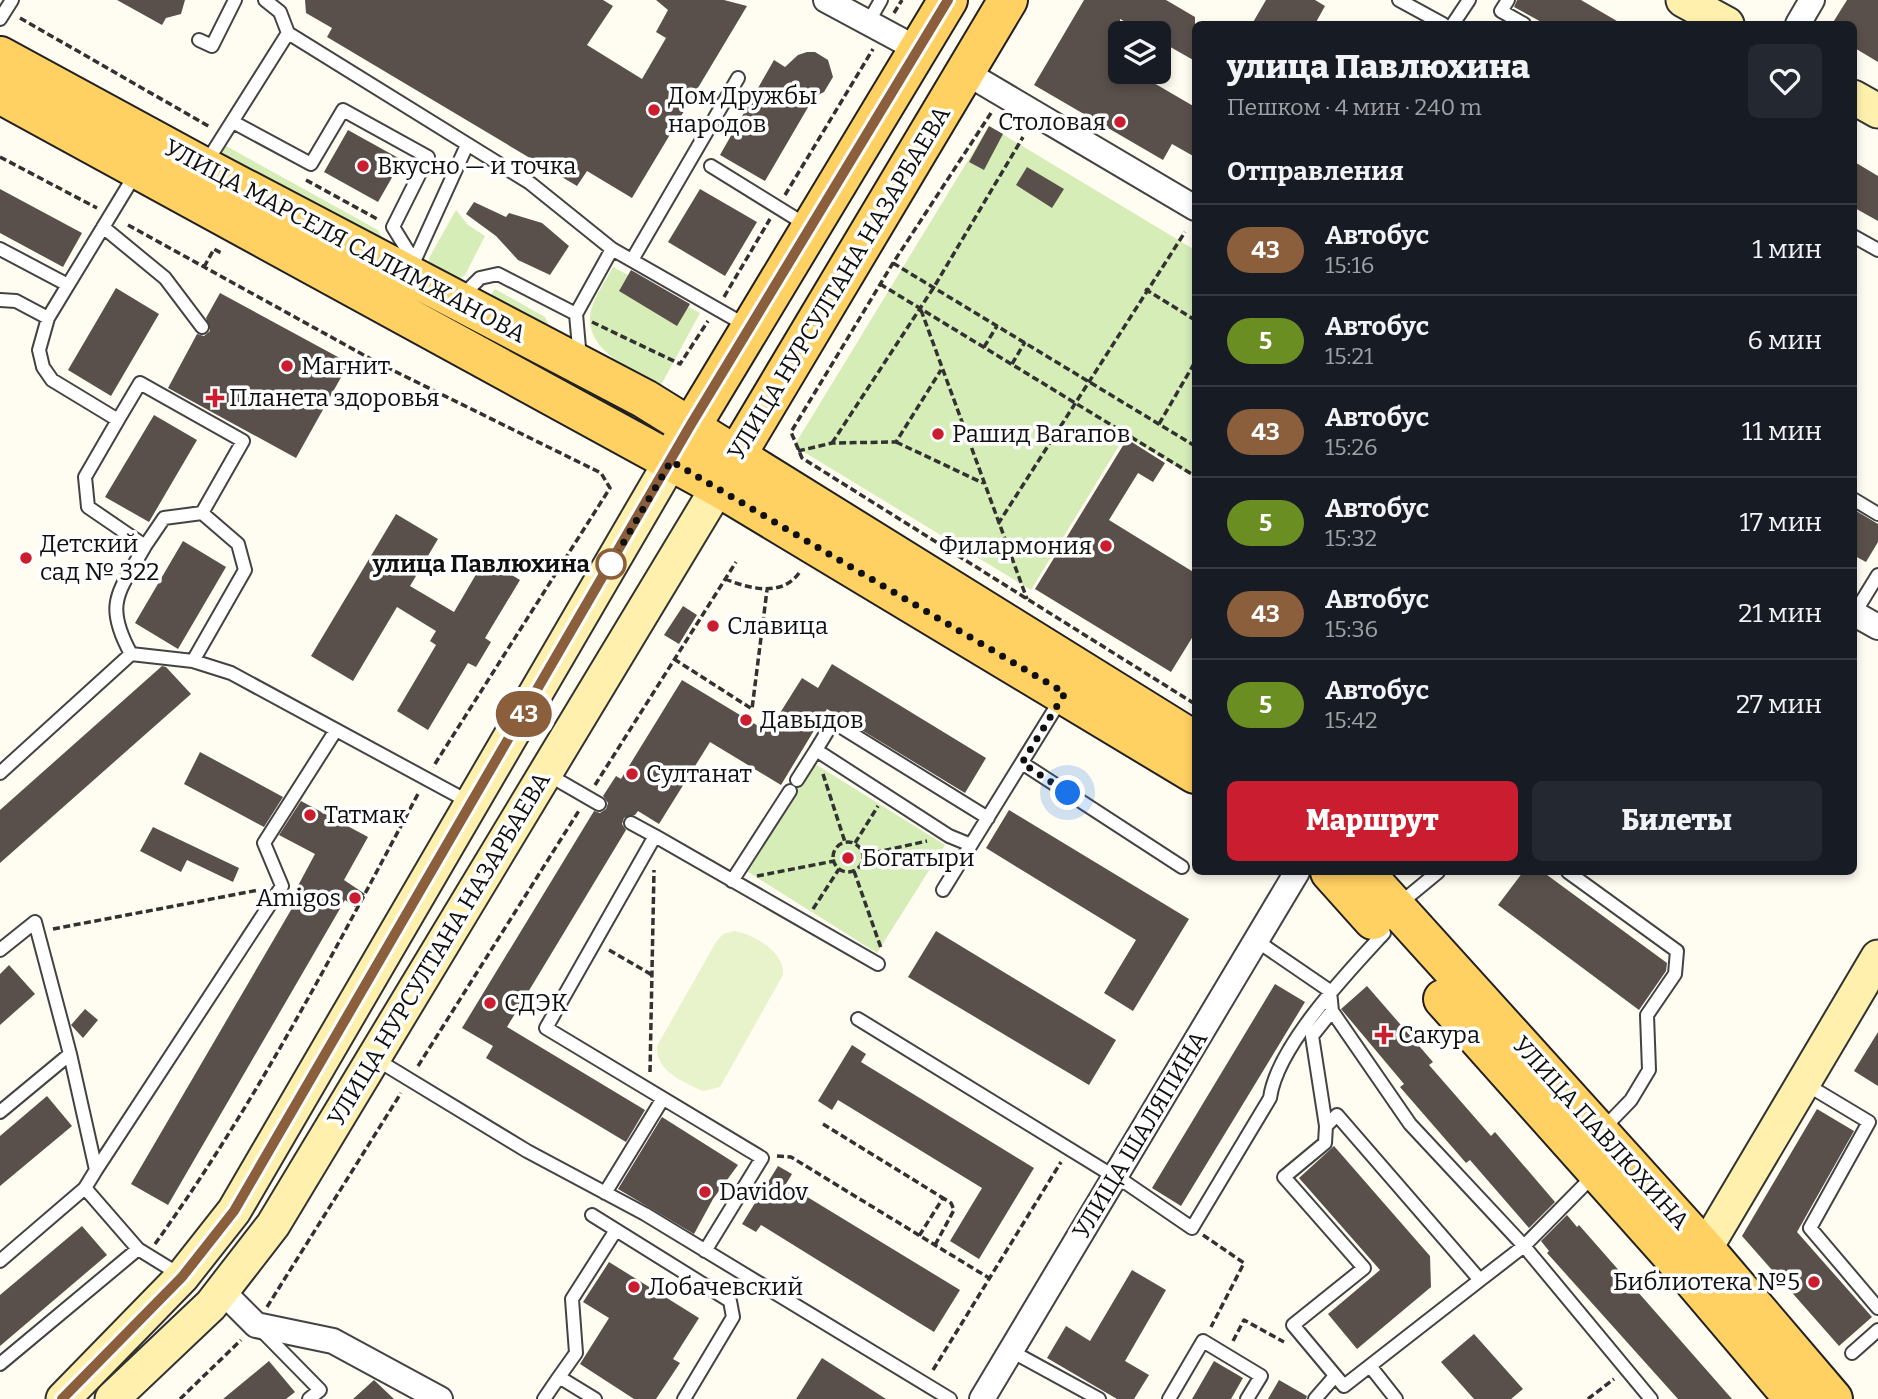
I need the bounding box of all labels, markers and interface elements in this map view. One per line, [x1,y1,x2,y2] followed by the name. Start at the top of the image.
[1108,21,1171,84] map controls
[1108,21,1171,84] button: layers
[1748,44,1822,118] button: heart
[1227,47,1530,87] text: улица Павлюхина
[668,82,817,138] place label: Дом Дружбы народов
[1227,93,1482,121] text: Пешком · 4 мин · 240 m
[722,101,956,465] street label: УЛИЦА НУРСУЛТАНА НАЗАРБАЕВА
[646,102,662,118] marker: Дом Дружбы народов
[998,108,1106,136] place label: Столовая
[1112,114,1128,130] marker: Столовая
[159,133,531,349] street label: УЛИЦА МАРСЕЛЯ САЛИМЖАНОВА
[377,152,576,180] place label: Вкусно — и точка
[1227,156,1404,187] text: Отправления
[355,158,371,174] marker: Вкусно — и точка
[1325,220,1429,251] text: Автобус
[1752,234,1822,265] text: 1 мин
[1251,236,1280,264] text: 43
[1325,251,1374,279] text: 15:16
[1325,311,1429,342] text: Автобус
[1748,325,1822,356] text: 6 мин
[1259,327,1272,355] text: 5
[1325,342,1373,370] text: 15:21
[301,352,390,380] place label: Магнит
[279,358,295,374] marker: Магнит
[229,384,439,412] place label: Планета здоровья
[207,390,223,406] marker: Планета здоровья
[1325,402,1429,433] text: Автобус
[1742,416,1822,447] text: 11 мин
[1251,418,1280,446] text: 43
[952,420,1130,448] place label: Рашид Вагапов
[930,426,946,442] marker: Рашид Вагапов
[1325,433,1378,461] text: 15:26
[1325,493,1429,524] text: Автобус
[1740,507,1822,538] text: 17 мин
[1259,509,1272,537] text: 5
[1325,524,1377,552] text: 15:32
[40,530,159,586] place label: Детский сад № 322
[939,532,1092,560] place label: Филармония
[1098,538,1114,554] marker: Филармония
[596,549,626,579] marker: улица Павлюхина
[18,550,34,566] marker: Детский сад № 322
[372,550,591,578] place label: улица Павлюхина
[1325,584,1429,615] text: Автобус
[1738,598,1822,629] text: 21 мин
[1251,600,1280,628] text: 43
[727,612,828,640] place label: Славица
[1325,615,1378,643] text: 15:36
[705,618,721,634] marker: Славица
[1325,675,1429,706] text: Автобус
[1736,689,1822,720] text: 27 мин
[492,691,556,737] line badge: 43
[1259,691,1272,719] text: 5
[510,700,538,728] text: 43
[760,706,864,734] place label: Давыдов
[1325,706,1377,734] text: 15:42
[738,712,754,728] marker: Давыдов
[646,760,752,788] place label: Султанат
[624,766,640,782] marker: Султанат
[322,767,556,1131] street label: УЛИЦА НУРСУЛТАНА НАЗАРБАЕВА
[1050,775,1085,810] your location
[1227,781,1518,861] button: Маршрут
[1532,781,1822,861] button: Билеты
[324,801,406,829] place label: Татмак
[302,807,318,823] marker: Татмак
[862,844,975,872] place label: Богатыри
[840,850,856,866] marker: Богатыри
[256,884,341,912] place label: Amigos
[347,890,363,906] marker: Amigos
[504,989,568,1017] place label: СДЭК
[482,995,498,1011] marker: СДЭК
[1398,1021,1480,1049] place label: Сакура
[1067,1026,1213,1244] street label: УЛИЦА ШАЛЯПИНА
[1376,1027,1392,1043] marker: Сакура
[1507,1031,1695,1235] street label: УЛИЦА ПАВЛЮХИНА
[719,1178,808,1206] place label: Davidov
[697,1184,713,1200] marker: Davidov
[1613,1268,1800,1296] place label: Библиотека №5
[648,1273,803,1301] place label: Лобачевский
[1806,1274,1822,1290] marker: Библиотека №5
[626,1279,642,1295] marker: Лобачевский

